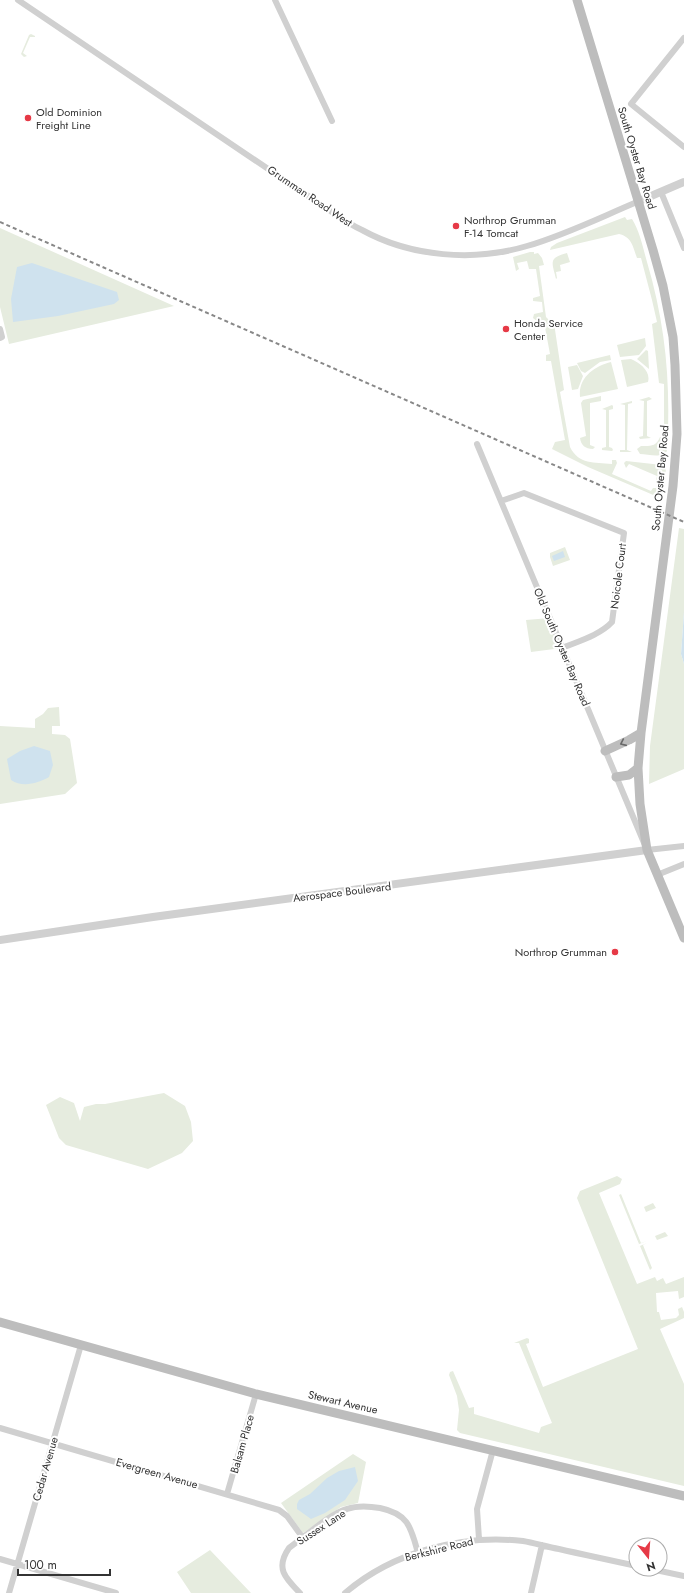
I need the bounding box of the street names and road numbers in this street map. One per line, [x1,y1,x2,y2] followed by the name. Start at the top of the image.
[614,105,660,211] street label: South Oyster Bay Road
[264,162,356,231] street label: Grumman Road West
[647,424,673,532] street label: South Oyster Bay Road
[606,542,630,610] street label: Noicole Court
[530,585,594,709] street label: Old South Oyster Bay Road
[292,878,392,906] street label: Aerospace Boulevard
[307,1386,380,1418] street label: Stewart Avenue
[226,1412,258,1475] street label: Balsam Place
[28,1435,62,1503] street label: Cedar Avenue
[114,1454,200,1492] street label: Evergreen Avenue
[293,1505,349,1549] street label: Sussex Lane
[403,1533,475,1565] street label: Berkshire Road

